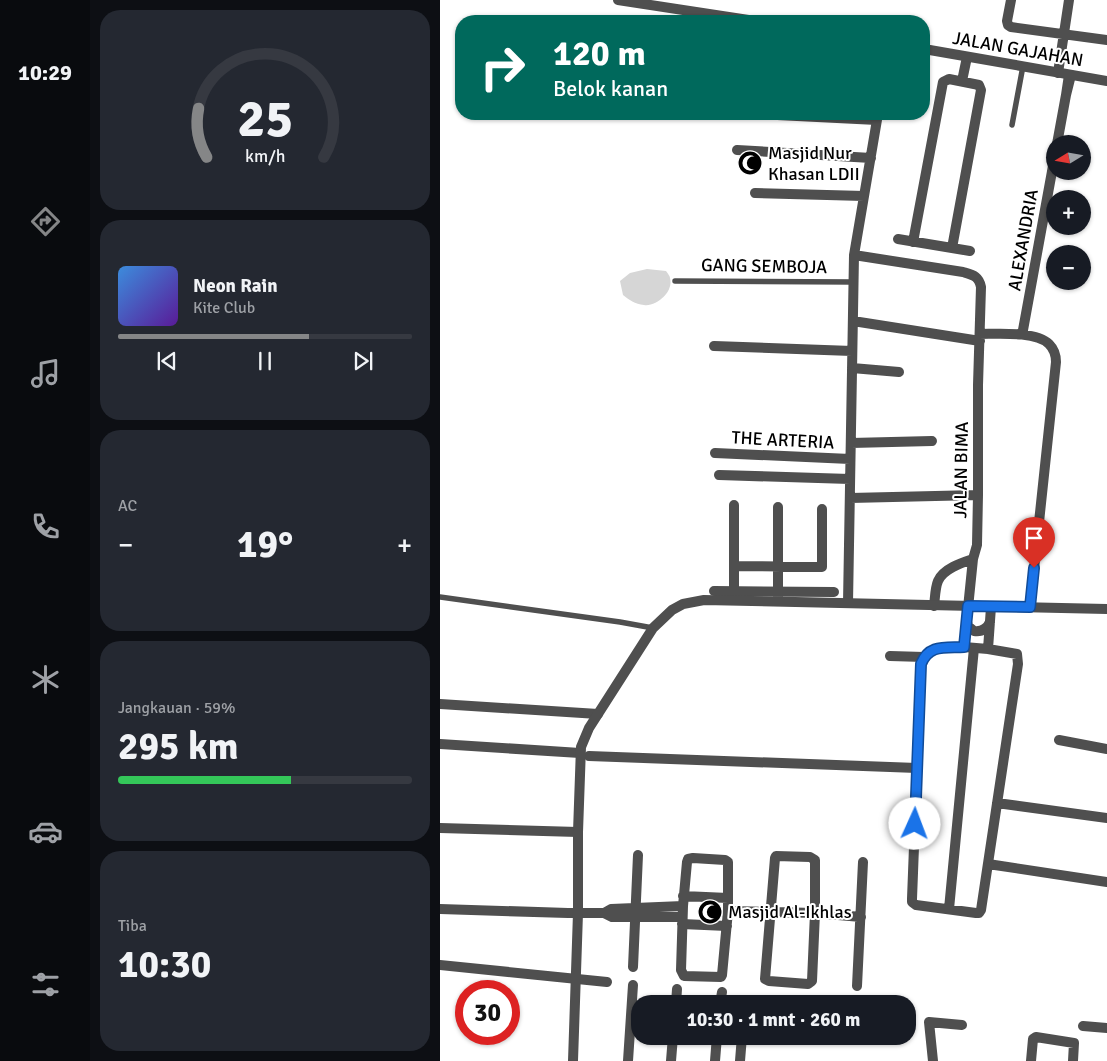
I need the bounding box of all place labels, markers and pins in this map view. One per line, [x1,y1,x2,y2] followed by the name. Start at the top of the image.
[768,142,860,185] place label: Masjid Nur Khasan LDII
[737,150,763,176] mosque icon: Masjid Nur Khasan LDII
[1013,517,1055,568] pin
[697,899,723,925] mosque icon: Masjid Al-Ikhlas
[728,901,852,923] place label: Masjid Al-Ikhlas

